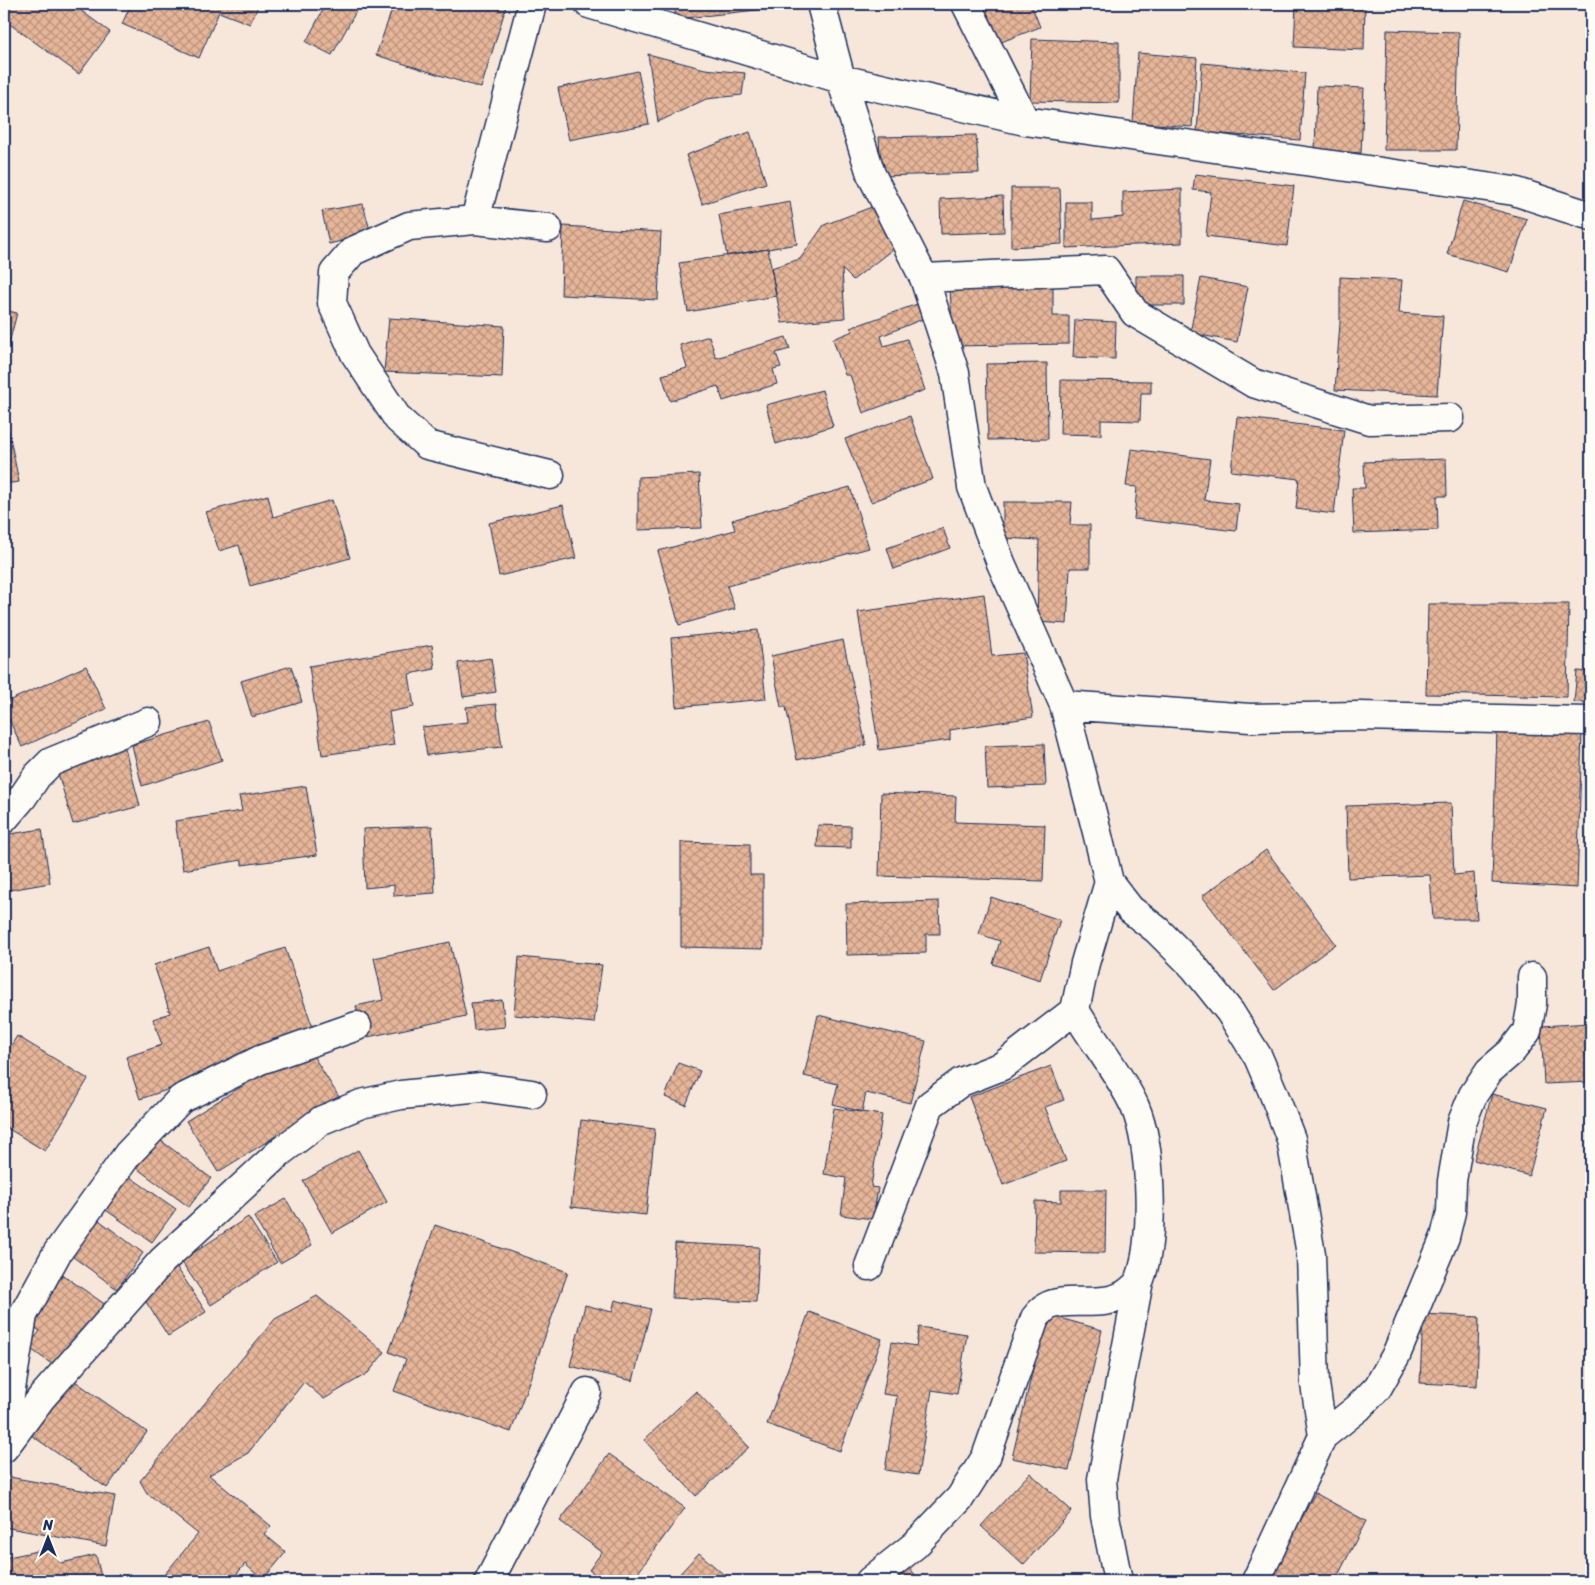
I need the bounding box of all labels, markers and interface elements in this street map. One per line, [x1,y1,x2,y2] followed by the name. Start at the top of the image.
[22,1512,72,1562] north arrow
[42,1513,53,1538] text: N

